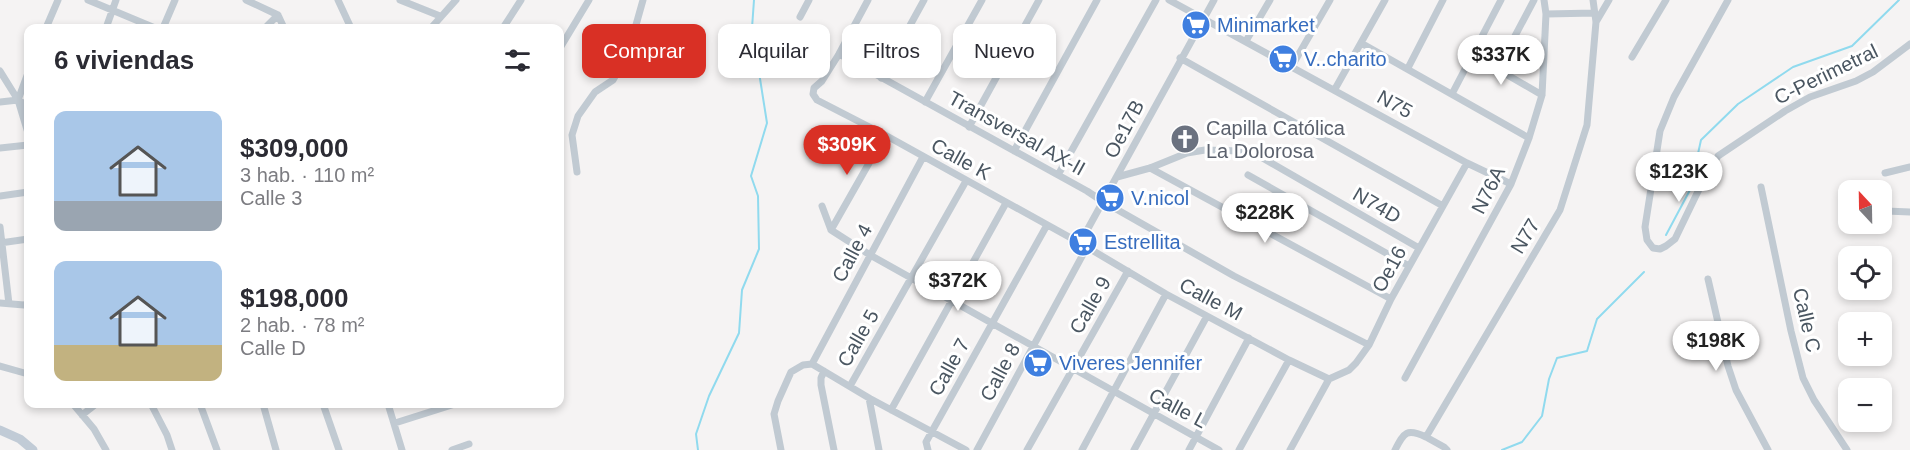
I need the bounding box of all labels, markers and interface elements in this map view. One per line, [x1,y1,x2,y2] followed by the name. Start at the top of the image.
[1180,9,1212,41] supermarket icon: Minimarket
[1217,14,1315,36] place label: Minimarket
[582,24,706,78] chip: Comprar
[718,24,830,78] chip: Alquilar
[842,24,941,78] chip: Filtros
[953,24,1056,78] chip: Nuevo
[1459,35,1543,86] pin: $337K
[1771,40,1881,108] street label: C-Perimetral
[1267,43,1299,75] supermarket icon: V..charito
[1472,43,1530,65] text: $337K
[501,44,534,77] icon: filters
[54,45,194,75] text: 6 viviendas
[1304,48,1387,70] place label: V..charito
[1374,85,1416,123] street label: N75
[945,86,1089,180] street label: Transversal AX-II
[1100,96,1148,162] street label: Oe17B
[1206,117,1346,162] place label: Capilla Católica La Dolorosa
[1169,123,1201,155] church icon: Capilla Católica La Dolorosa
[805,125,889,176] pin: $309K
[240,133,348,163] text: $309,000
[818,133,876,155] text: $309K
[927,134,995,185] street label: Calle K
[102,135,174,207] icon: home
[1637,152,1721,203] pin: $123K
[1650,160,1708,182] text: $123K
[1467,162,1509,217] street label: N76A
[240,164,374,186] text: 3 hab. · 110 m²
[1838,180,1892,234] north arrow
[1838,180,1892,432] map controls
[1094,182,1126,214] supermarket icon: V.nicol
[1349,183,1405,227] street label: N74D
[240,187,302,209] text: Calle 3
[1131,187,1189,209] place label: V.nicol
[1223,193,1307,244] pin: $228K
[1236,201,1294,223] text: $228K
[1506,215,1544,257] street label: N77
[828,220,876,286] street label: Calle 4
[1067,226,1099,258] supermarket icon: Estrellita
[1104,231,1182,253] place label: Estrellita
[1368,242,1410,296] street label: Oe16
[1838,246,1892,300] button: locate
[916,261,1000,312] pin: $372K
[929,269,987,291] text: $372K
[1065,273,1115,337] street label: Calle 9
[1176,273,1246,325] street label: Calle M
[240,283,348,313] text: $198,000
[102,285,174,357] icon: home
[1789,286,1825,354] street label: Calle C
[833,306,883,370] street label: Calle 5
[1838,312,1892,366] button: +
[240,314,365,336] text: 2 hab. · 78 m²
[1674,321,1758,372] pin: $198K
[1687,329,1745,351] text: $198K
[924,334,974,400] street label: Calle 7
[240,337,306,359] text: Calle D
[976,339,1024,405] street label: Calle 8
[1022,347,1054,379] supermarket icon: Viveres Jennifer
[1059,352,1202,374] place label: Viveres Jennifer
[1838,378,1892,432] button: −
[1145,384,1211,432] street label: Calle L

